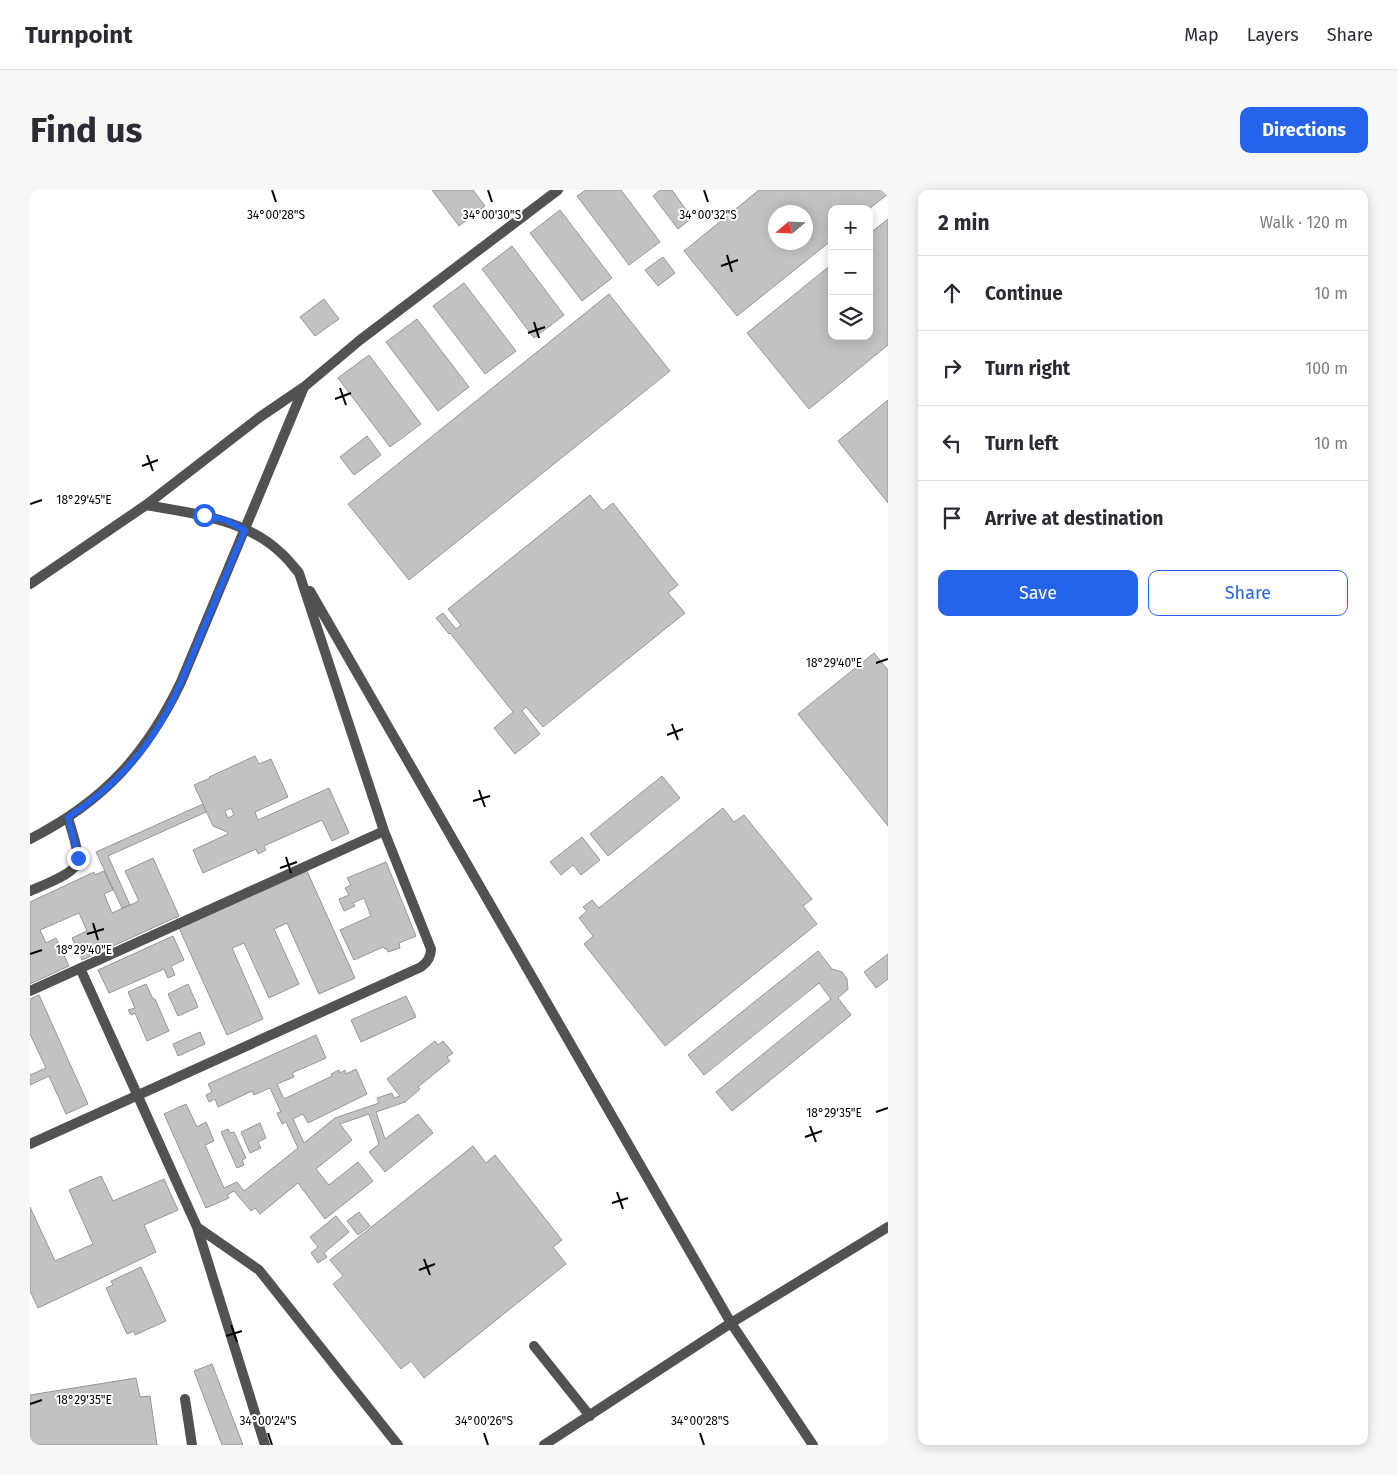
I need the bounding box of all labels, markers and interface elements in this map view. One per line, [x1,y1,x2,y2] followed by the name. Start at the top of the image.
[25,21,132,49] text: Turnpoint
[1184,24,1219,46] text: Map
[1247,24,1299,46] text: Layers
[1327,24,1373,46] text: Share
[1240,107,1368,153] button: Directions
[30,109,142,151] text: Find us
[768,205,813,250] north arrow
[828,205,873,340] map controls
[828,205,873,250] button: +
[247,208,306,222] text: 34°00'28"S
[463,208,522,222] text: 34°00'30"S
[679,208,737,222] text: 34°00'32"S
[938,210,990,236] text: 2 min
[1260,213,1348,232] text: Walk · 120 m
[828,250,873,295] button: −
[938,279,966,307] icon: ahead
[985,282,1063,305] text: Continue
[1314,284,1348,303] text: 10 m
[828,295,873,340] button: layers
[938,354,966,382] icon: right
[985,357,1070,380] text: Turn right
[1305,359,1348,378] text: 100 m
[938,429,966,457] icon: left
[985,432,1059,455] text: Turn left
[1314,434,1348,453] text: 10 m
[56,493,112,507] text: 18°29'45"E
[193,504,216,527] route start
[938,504,966,532] icon: arrive
[985,507,1164,530] text: Arrive at destination
[938,570,1138,616] button: Save
[1148,570,1348,616] button: Share
[806,656,862,670] text: 18°29'40"E
[67,847,90,870] route end
[56,943,112,957] text: 18°29'40"E
[806,1106,862,1120] text: 18°29'35"E
[56,1393,112,1407] text: 18°29'35"E
[239,1414,297,1428] text: 34°00'24"S
[455,1414,513,1428] text: 34°00'26"S
[671,1414,730,1428] text: 34°00'28"S

